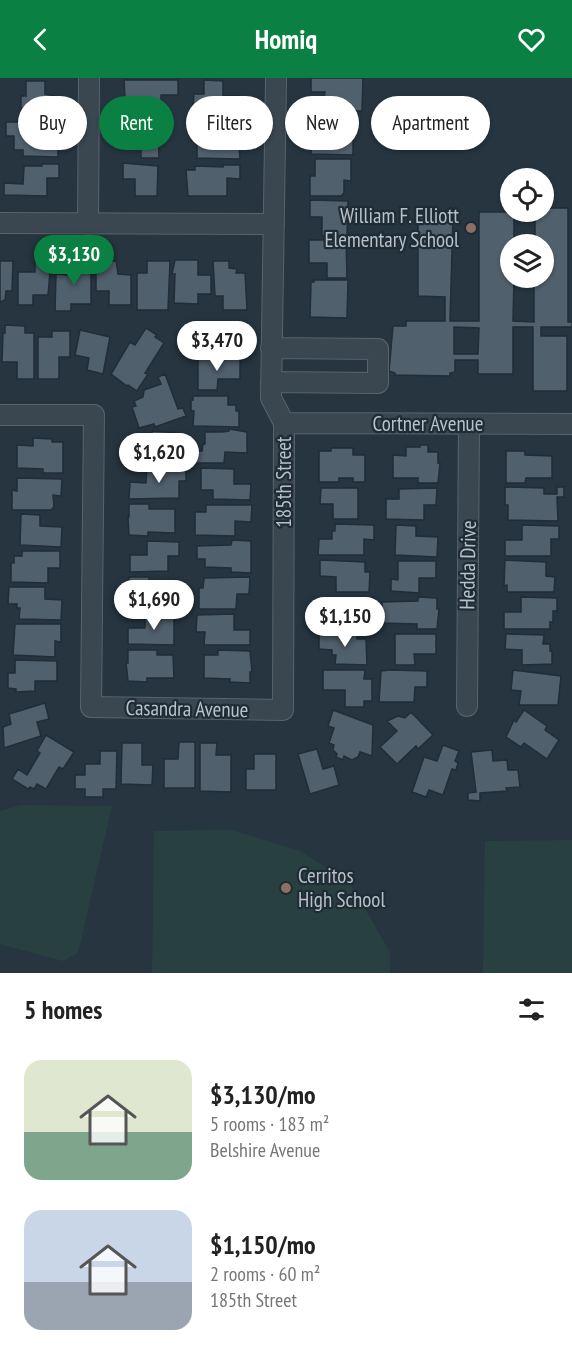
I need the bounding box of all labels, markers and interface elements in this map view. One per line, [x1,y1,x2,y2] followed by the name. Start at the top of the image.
[255,22,317,56] text: Homiq
[24,23,57,56] icon: back
[515,23,548,56] icon: heart
[18,96,87,150] chip: Buy
[99,96,174,150] chip: Rent
[186,96,273,150] chip: Filters
[285,96,359,150] chip: New
[371,96,490,150] chip: Apartment
[500,168,554,288] map controls
[500,168,554,222] button: locate
[324,202,459,253] place label: William F. Elliott Elementary School
[464,221,478,235] marker: William F. Elliott Elementary School
[500,234,554,288] button: layers
[25,235,123,286] pin: $3,130
[48,241,100,267] text: $3,130
[168,321,266,372] pin: $3,470
[191,327,243,353] text: $3,470
[373,410,483,437] street label: Cortner Avenue
[110,433,208,484] pin: $1,620
[270,436,297,528] street label: 185th Street
[133,439,185,465] text: $1,620
[453,520,482,610] street label: Hedda Drive
[105,580,203,631] pin: $1,690
[128,586,180,612] text: $1,690
[296,597,394,648] pin: $1,150
[319,603,371,629] text: $1,150
[125,694,249,723] street label: Casandra Avenue
[298,862,385,913] place label: Cerritos High School
[279,881,293,895] marker: Cerritos High School
[24,993,102,1026] text: 5 homes
[515,993,548,1026] icon: filters
[210,1078,316,1111] text: $3,130/mo
[72,1084,144,1156] icon: home
[210,1111,329,1137] text: 5 rooms · 183 m²
[210,1137,320,1163] text: Belshire Avenue
[210,1228,316,1261] text: $1,150/mo
[72,1234,144,1306] icon: home
[210,1261,320,1287] text: 2 rooms · 60 m²
[210,1287,297,1313] text: 185th Street

